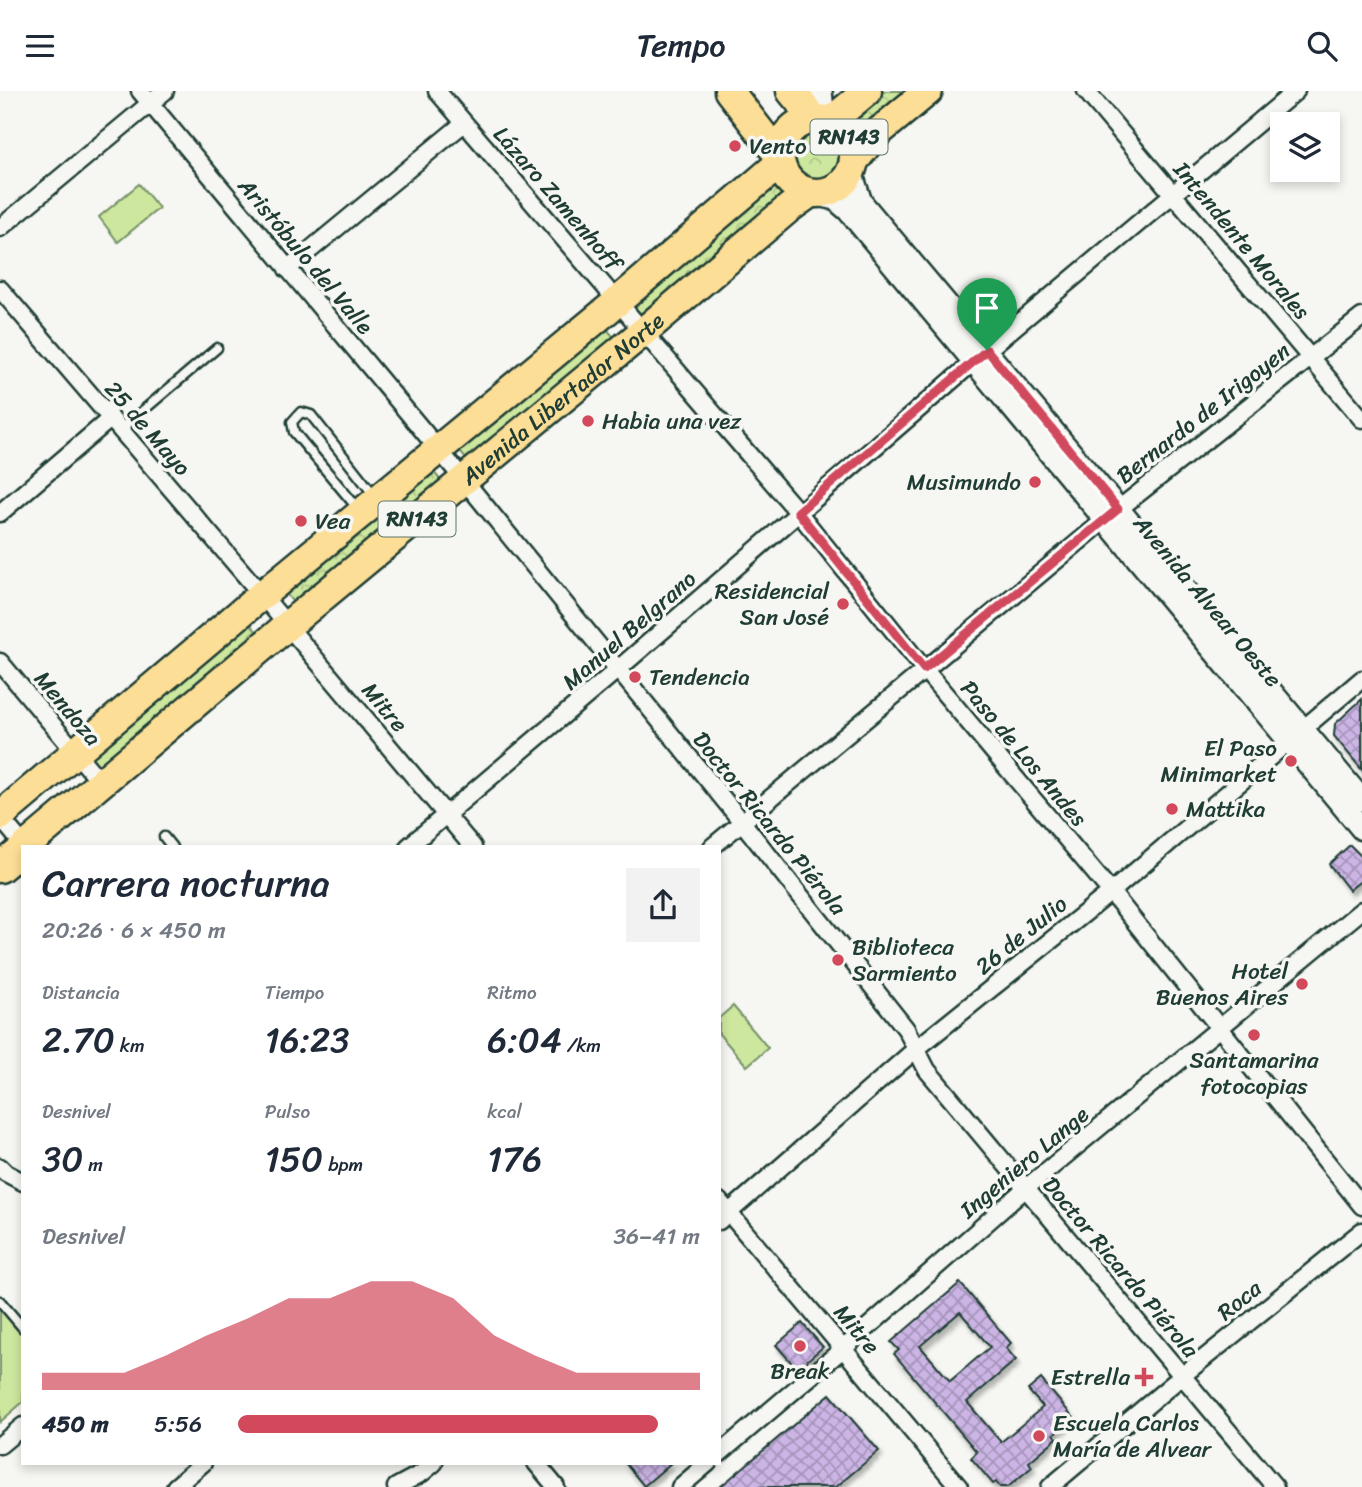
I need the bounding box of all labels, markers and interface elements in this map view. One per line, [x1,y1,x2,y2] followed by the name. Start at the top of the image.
[636,17,726,74] text: Tempo
[21,27,59,65] icon: menu
[1303,27,1341,65] icon: search
[1270,112,1340,182] map controls
[1270,112,1340,182] button: layers
[483,116,635,283] street label: Lázaro Zamenhoff
[810,119,888,155] road number: RN143
[749,126,807,167] place label: Vento
[727,138,743,154] marker: Vento
[1162,151,1321,329] street label: Intendente Morales
[226,167,384,344] street label: Aristóbulo del Valle
[957,278,1017,350] pin
[968,289,1006,327] icon: arrive
[451,302,674,497] street label: Avenida Libertador Norte
[1107,331,1300,495] street label: Bernardo de Irigoyen
[94,371,201,486] street label: 25 de Mayo
[602,401,742,442] place label: Habia una vez
[580,413,596,429] marker: Habia una vez
[907,462,1021,503] place label: Musimundo
[1027,474,1043,490] marker: Musimundo
[315,501,351,542] place label: Vea
[378,501,456,537] road number: RN143
[1122,505,1293,697] street label: Avenida Alvear Oeste
[293,513,309,529] marker: Vea
[552,560,706,701] street label: Manuel Belgrano
[715,571,829,638] place label: Residencial San José
[835,596,851,612] marker: Residencial San José
[649,657,750,698] place label: Tendencia
[23,661,112,756] street label: Mendoza
[627,669,643,685] marker: Tendencia
[950,671,1098,836] street label: Paso de Los Andes
[351,673,419,742] street label: Mitre
[682,722,858,925] street label: Doctor Ricardo Piérola
[1160,728,1277,795] place label: El Paso Minimarket
[1283,753,1299,769] marker: El Paso Minimarket
[1186,789,1266,830] place label: Mattika
[1164,801,1180,817] marker: Mattika
[42,850,330,917] text: Carrera nocturna
[626,868,700,942] button: share
[966,885,1077,986] street label: 26 de Julio
[42,910,226,951] text: 20:26 · 6 × 450 m
[852,927,957,994] place label: Biblioteca Sarmiento
[1156,951,1288,1018] place label: Hotel Buenos Aires
[830,952,846,968] marker: Biblioteca Sarmiento
[42,976,120,1009] text: Distancia
[265,976,324,1009] text: Tiempo
[487,976,537,1009] text: Ritmo
[1294,976,1310,992] marker: Hotel Buenos Aires
[42,1009,115,1071] text: 2.70
[265,1009,350,1071] text: 16:23
[487,1009,562,1071] text: 6:04
[1246,1027,1262,1043] marker: Santamarina fotocopias
[115,1029,145,1062] text: km
[562,1029,601,1062] text: /km
[1190,1040,1319,1107] place label: Santamarina fotocopias
[42,1095,111,1128] text: Desnivel
[265,1095,310,1128] text: Pulso
[487,1095,522,1128] text: kcal
[949,1096,1098,1230] street label: Ingeniero Lange
[42,1128,83,1190] text: 30
[265,1128,323,1190] text: 150
[487,1128,542,1190] text: 176
[83,1148,103,1181] text: m
[323,1148,363,1181] text: bpm
[1032,1167,1210,1368] street label: Doctor Ricardo Piérola
[42,1216,125,1257] text: Desnivel
[613,1216,700,1257] text: 36–41 m
[1208,1269,1271,1332] street label: Roca
[823,1295,891,1364] street label: Mitre
[792,1338,808,1354] marker: Break
[770,1351,830,1392] place label: Break
[1051,1357,1130,1398] place label: Estrella
[1136,1369,1152,1385] marker: Estrella
[1053,1403,1213,1470] place label: Escuela Carlos María de Alvear
[42,1404,109,1445] text: 450 m
[154,1404,202,1445] text: 5:56
[1031,1428,1047,1444] marker: Escuela Carlos María de Alvear

